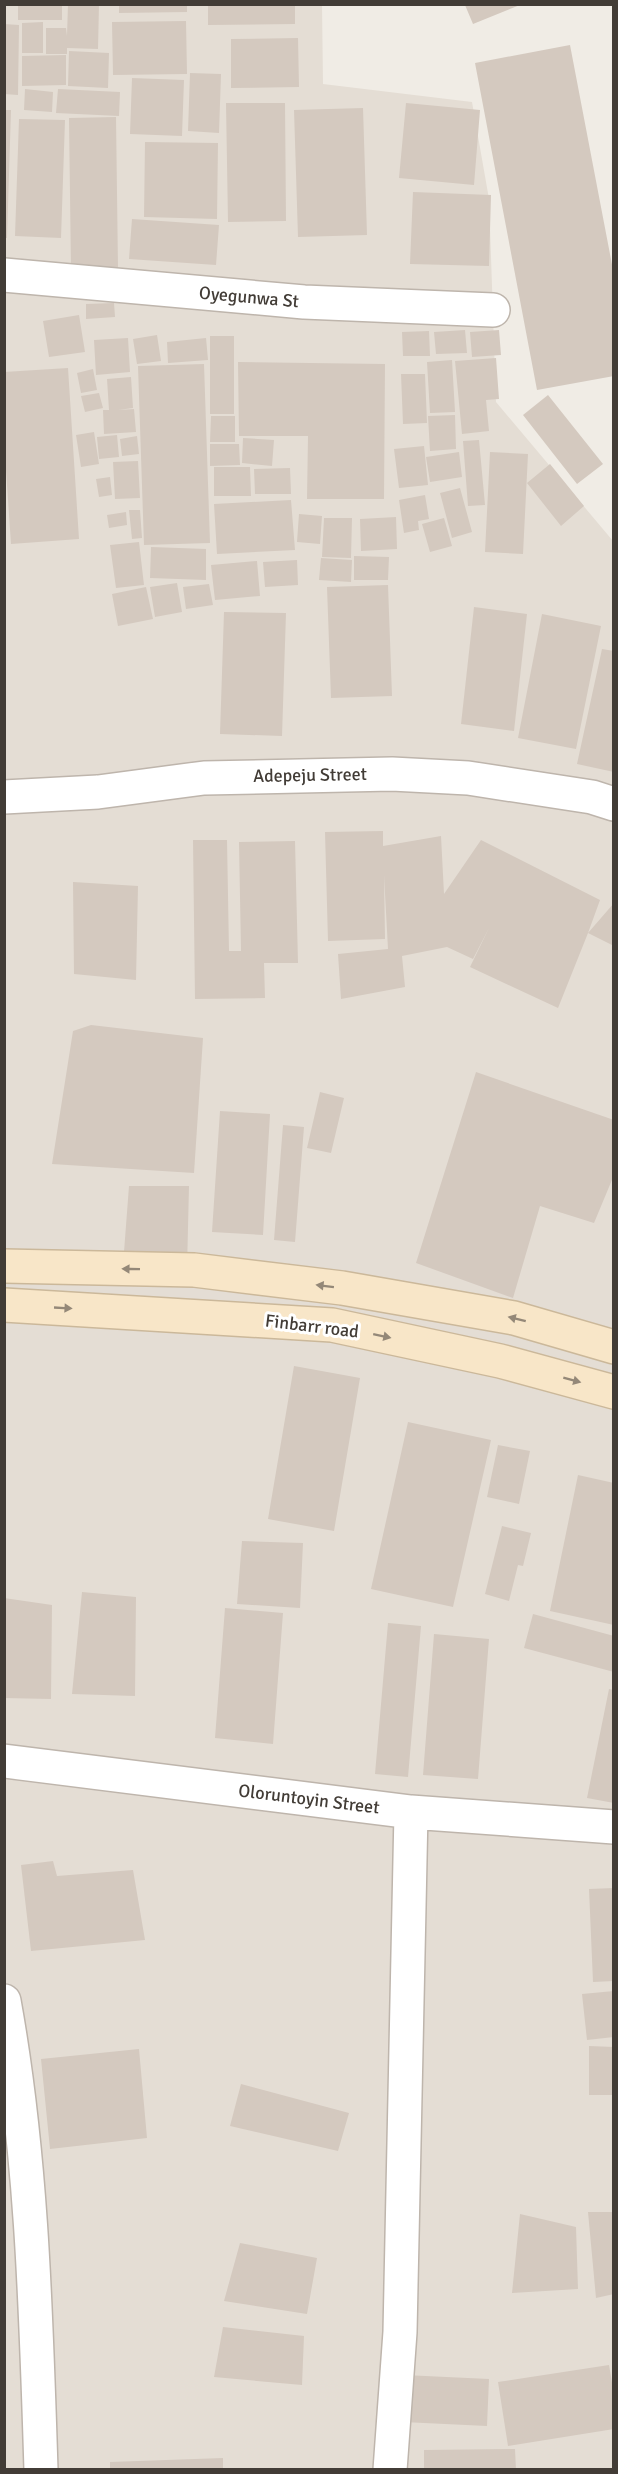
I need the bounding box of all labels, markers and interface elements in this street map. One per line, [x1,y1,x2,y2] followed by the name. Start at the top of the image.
[198,282,300,312] street label: Oyegunwa St
[253,763,367,787] street label: Adepeju Street
[121,1264,140,1274] one-way arrow
[315,1281,334,1290] one-way arrow
[53,1303,72,1312] one-way arrow
[264,1309,360,1343] street label: Finbarr road
[508,1313,526,1323] one-way arrow
[373,1331,392,1341] one-way arrow
[563,1376,581,1386] one-way arrow
[237,1779,381,1819] street label: Oloruntoyin Street

